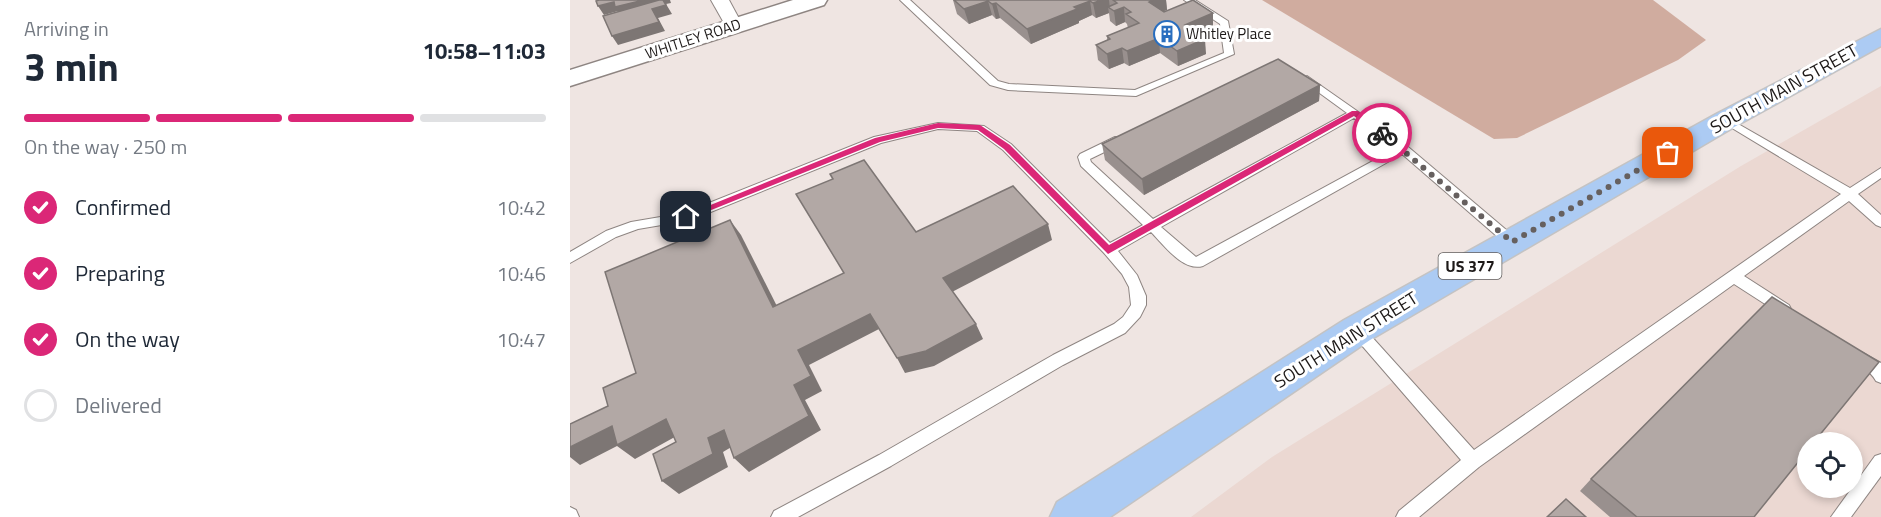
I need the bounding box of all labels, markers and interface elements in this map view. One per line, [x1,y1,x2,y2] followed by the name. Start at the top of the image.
[642,12,744,65] street label: WHITLEY ROAD
[24,13,109,44] text: Arriving in
[1152,19,1182,49] building icon: Whitley Place
[1186,22,1271,45] place label: Whitley Place
[423,34,546,68] text: 10:58–11:03
[24,37,119,96] text: 3 min
[1705,37,1863,140] street label: SOUTH MAIN STREET
[1352,103,1412,163] courier
[1366,117,1399,150] icon: bike
[1642,127,1693,178] pin
[24,131,187,162] text: On the way · 250 m
[1651,136,1684,169] icon: bag
[75,190,171,224] text: Confirmed
[24,191,57,224] icon: check
[660,191,711,242] pin
[497,192,546,223] text: 10:42
[669,200,702,233] icon: home
[1438,253,1502,279] road number: US 377
[75,256,165,290] text: Preparing
[24,257,57,290] icon: check
[497,258,546,289] text: 10:46
[1269,284,1423,395] street label: SOUTH MAIN STREET
[75,322,180,356] text: On the way
[24,323,57,356] icon: check
[497,324,546,355] text: 10:47
[75,388,162,422] text: Delivered
[1797,432,1863,498] map controls
[1797,432,1863,498] button: locate

